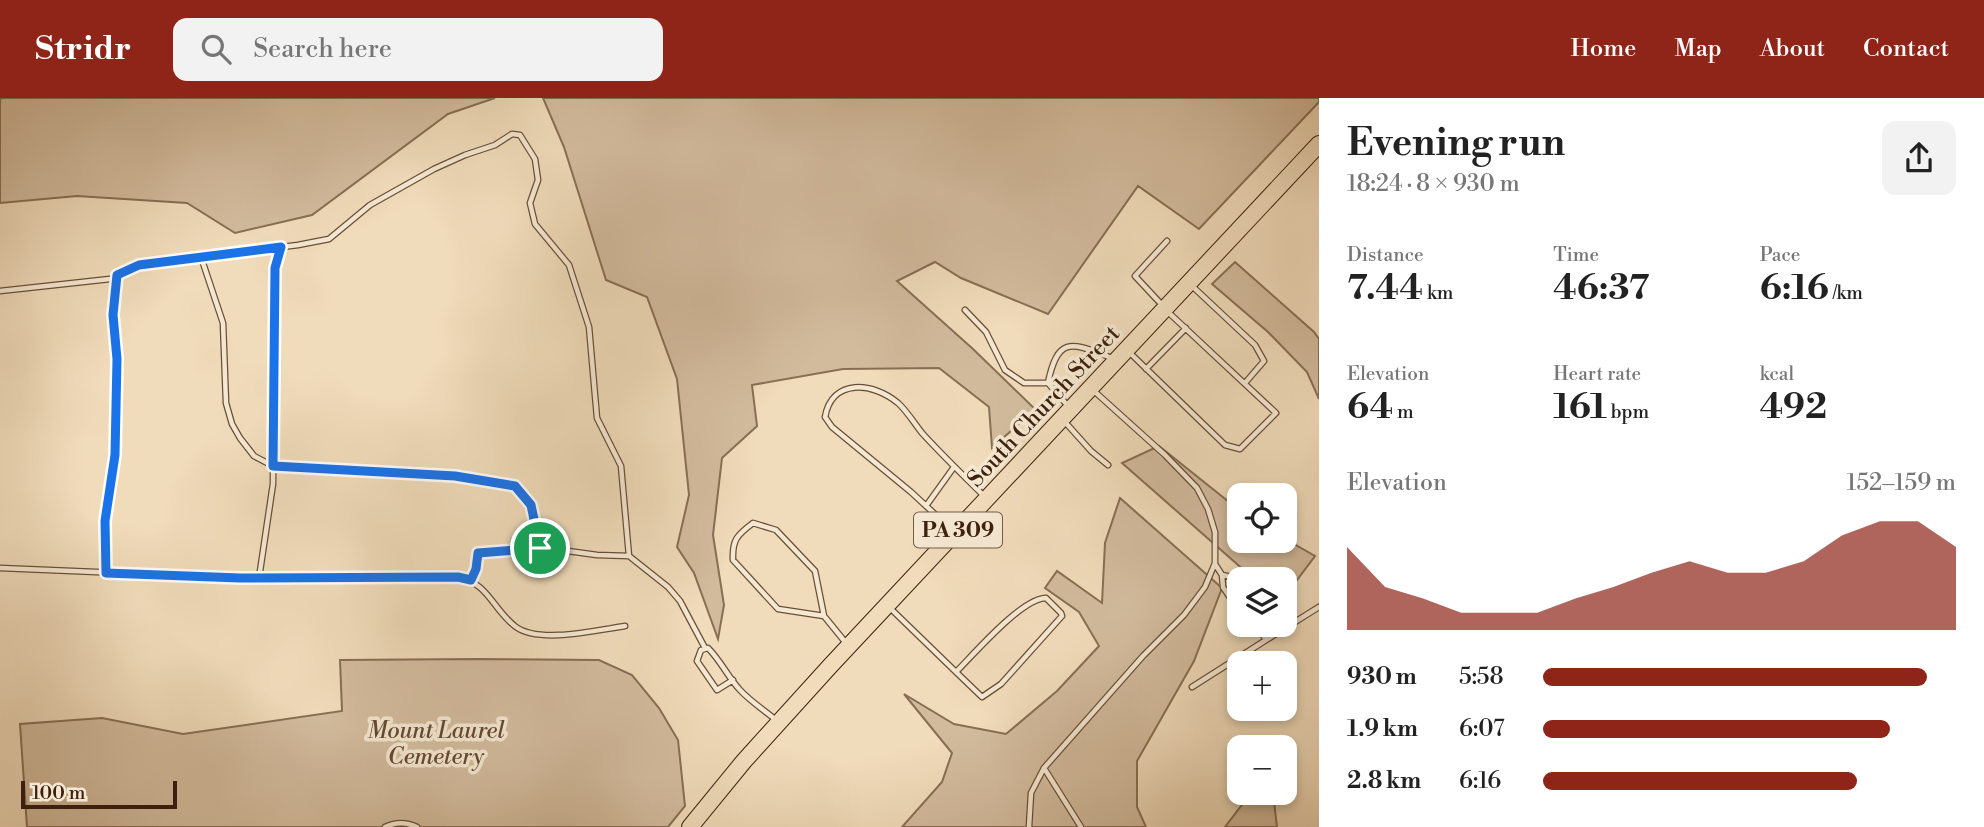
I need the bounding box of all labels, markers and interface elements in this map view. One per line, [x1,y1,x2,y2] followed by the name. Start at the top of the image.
[173,18,663,81] search box
[35,29,131,70] text: Stridr
[197,30,235,68] icon: search
[253,33,392,65] text: Search here
[1571,34,1636,64] text: Home
[1674,34,1722,64] text: Map
[1760,34,1825,64] text: About
[1863,34,1949,64] text: Contact
[1347,120,1565,167] text: Evening run
[1882,121,1956,195] button: share
[1347,170,1520,198] text: 18:24 · 8 × 930 m
[1347,243,1424,267] text: Distance
[1553,243,1599,267] text: Time
[1760,243,1800,267] text: Pace
[1347,267,1423,310] text: 7.44
[1553,267,1649,310] text: 46:37
[1760,267,1829,310] text: 6:16
[1423,281,1454,305] text: km
[1829,281,1863,305] text: /km
[962,320,1126,493] street label: South Church Street
[1347,362,1429,386] text: Elevation
[1553,362,1641,386] text: Heart rate
[1760,362,1794,386] text: kcal
[1347,386,1393,429] text: 64
[1553,386,1607,429] text: 161
[1760,386,1827,429] text: 492
[1393,400,1414,424] text: m
[1607,400,1649,424] text: bpm
[1347,469,1447,497] text: Elevation
[1847,469,1956,497] text: 152–159 m
[1227,483,1297,805] map controls
[1227,483,1297,553] button: locate
[914,512,1002,548] road number: PA 309
[510,518,570,578] pin
[521,529,559,567] icon: arrive
[1227,567,1297,637] button: layers
[1227,651,1297,721] button: +
[1347,663,1417,691] text: 930 m
[1459,663,1504,691] text: 5:58
[1347,715,1418,743] text: 1.9 km
[1459,715,1505,743] text: 6:07
[367,717,505,771] park label: Mount Laurel Cemetery
[1227,735,1297,805] button: −
[1347,767,1421,795] text: 2.8 km
[1459,767,1501,795] text: 6:16
[21,778,177,810] scale bar
[32,781,85,805] text: 100 m

